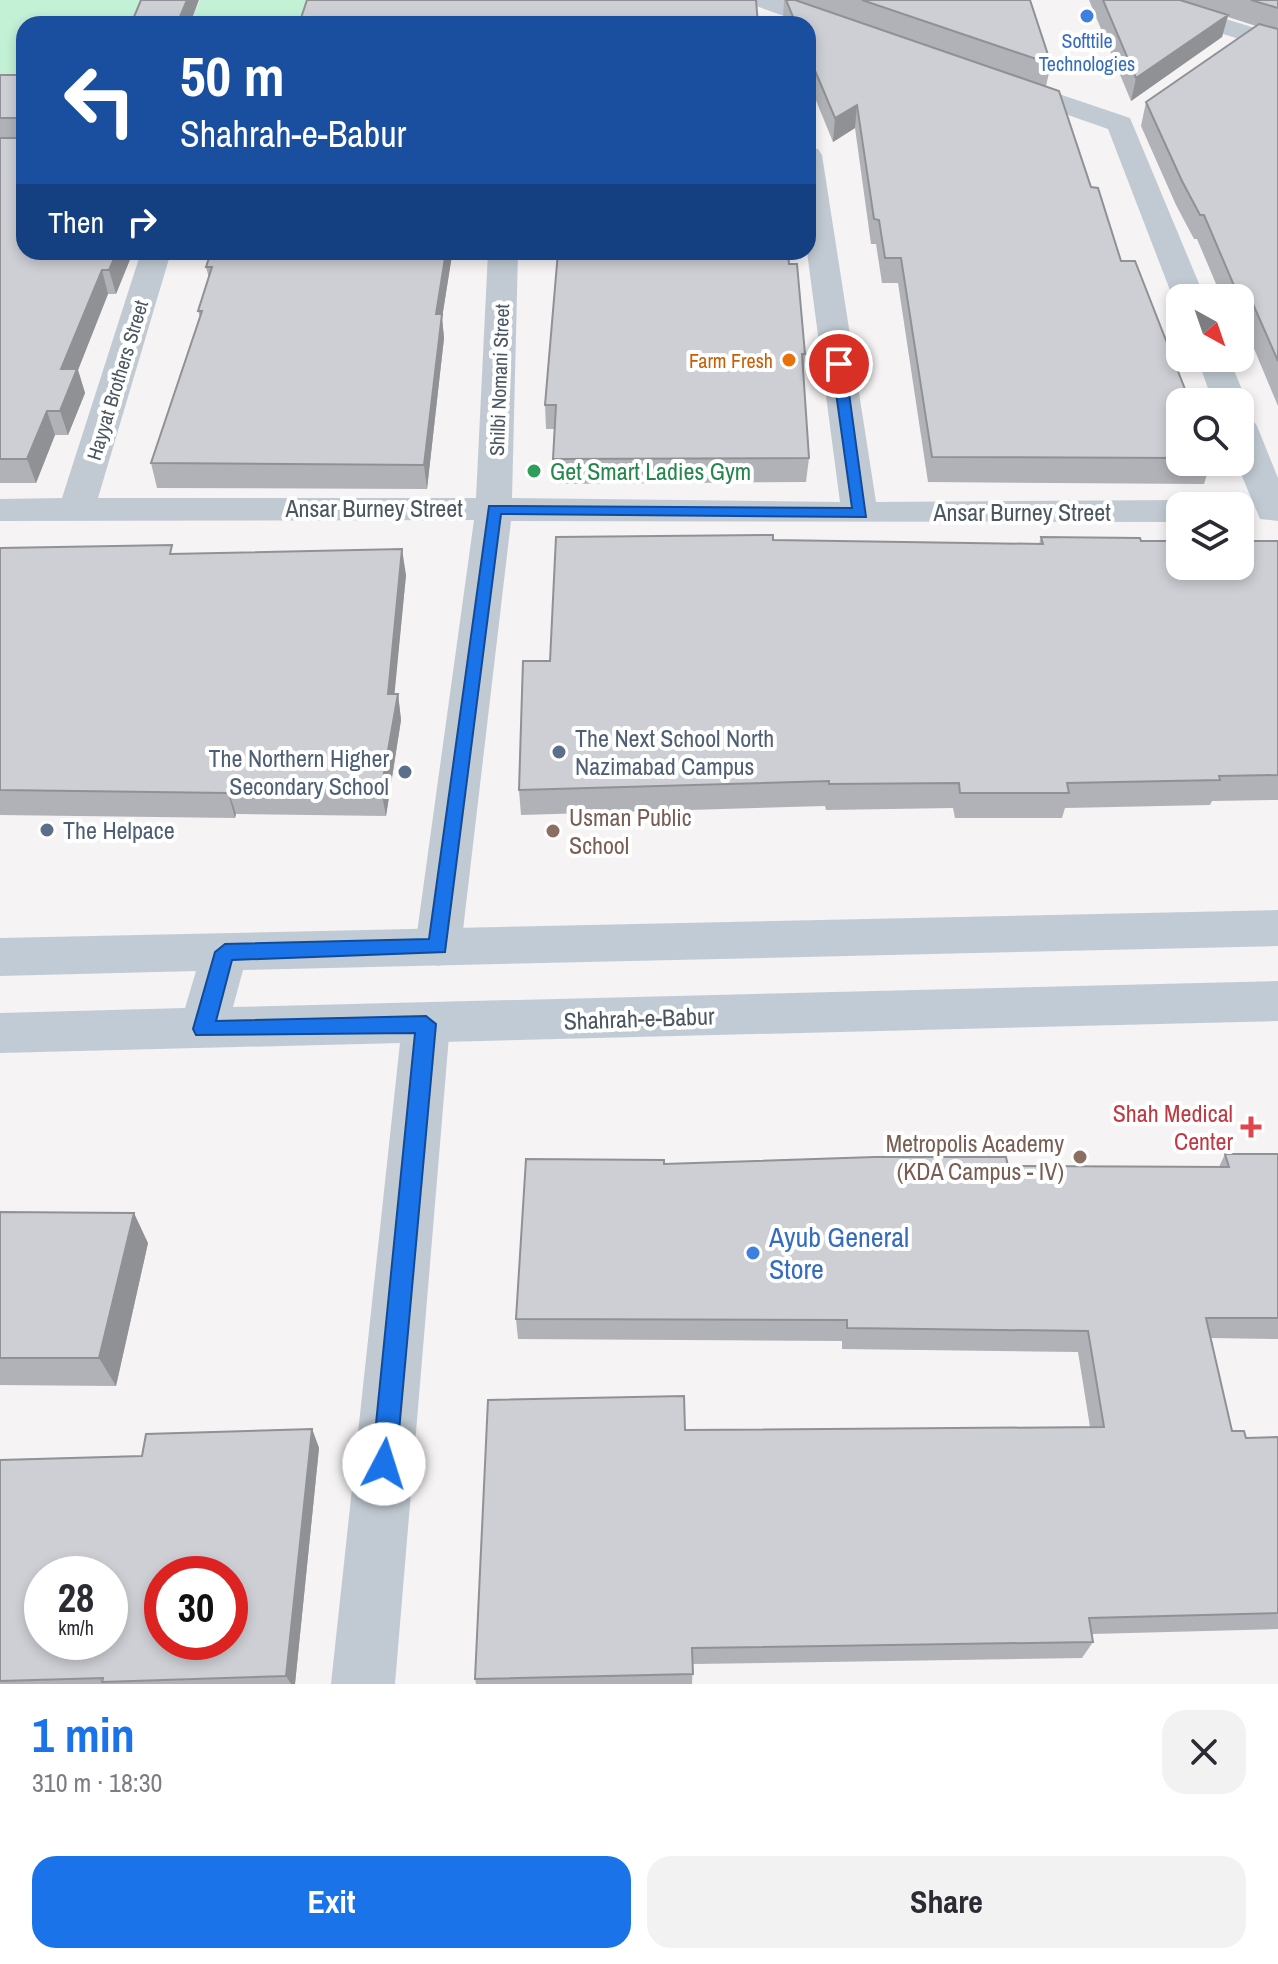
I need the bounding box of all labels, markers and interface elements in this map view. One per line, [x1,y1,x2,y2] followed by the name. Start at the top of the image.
[1078,7,1096,25] marker: Softtile Technologies
[1039,27,1135,77] place label: Softtile Technologies
[180,38,285,113] text: 50 m
[48,48,152,152] icon: left
[180,110,406,158] text: Shahrah-e-Babur
[120,200,164,244] icon: right
[48,202,104,242] text: Then
[1166,284,1254,372] north arrow
[1166,284,1254,580] map controls
[80,296,154,463] street label: Hayyat Brothers Street
[483,303,515,457] street label: Shilbi Nomani Street
[805,330,873,398] pin
[817,342,861,386] icon: arrive
[689,347,773,374] place label: Farm Fresh
[780,351,798,369] marker: Farm Fresh
[1166,388,1254,476] button: search
[550,455,751,487] place label: Get Smart Ladies Gym
[525,462,543,480] marker: Get Smart Ladies Gym
[284,492,463,524] street label: Ansar Burney Street
[1166,492,1254,580] button: layers
[932,496,1111,528] street label: Ansar Burney Street
[575,722,774,782] place label: The Next School North Nazimabad Campus
[209,742,389,802] place label: The Northern Higher Secondary School
[550,743,568,761] marker: The Next School North Nazimabad Campus
[396,763,414,781] marker: The Northern Higher Secondary School
[569,801,692,861] place label: Usman Public School
[63,814,175,846] place label: The Helpace
[38,821,56,839] marker: The Helpace
[544,822,562,840] marker: Usman Public School
[563,999,715,1037] street label: Shahrah-e-Babur
[1113,1097,1233,1157] place label: Shah Medical Center
[1240,1116,1262,1138] marker: Shah Medical Center
[886,1127,1064,1187] place label: Metropolis Academy (KDA Campus - IV)
[1071,1148,1089,1166] marker: Metropolis Academy (KDA Campus - IV)
[768,1218,909,1288] place label: Ayub General Store
[744,1244,762,1262] marker: Ayub General Store
[342,1422,426,1506] position arrow
[144,1556,248,1660] speed limit sign: 30
[58,1571,94,1624] text: 28
[58,1614,94,1641] text: km/h
[32,1702,135,1767] text: 1 min
[1162,1710,1246,1794] button: close
[32,1765,162,1800] text: 310 m · 18:30
[32,1856,631,1948] button: Exit
[647,1856,1246,1948] button: Share

